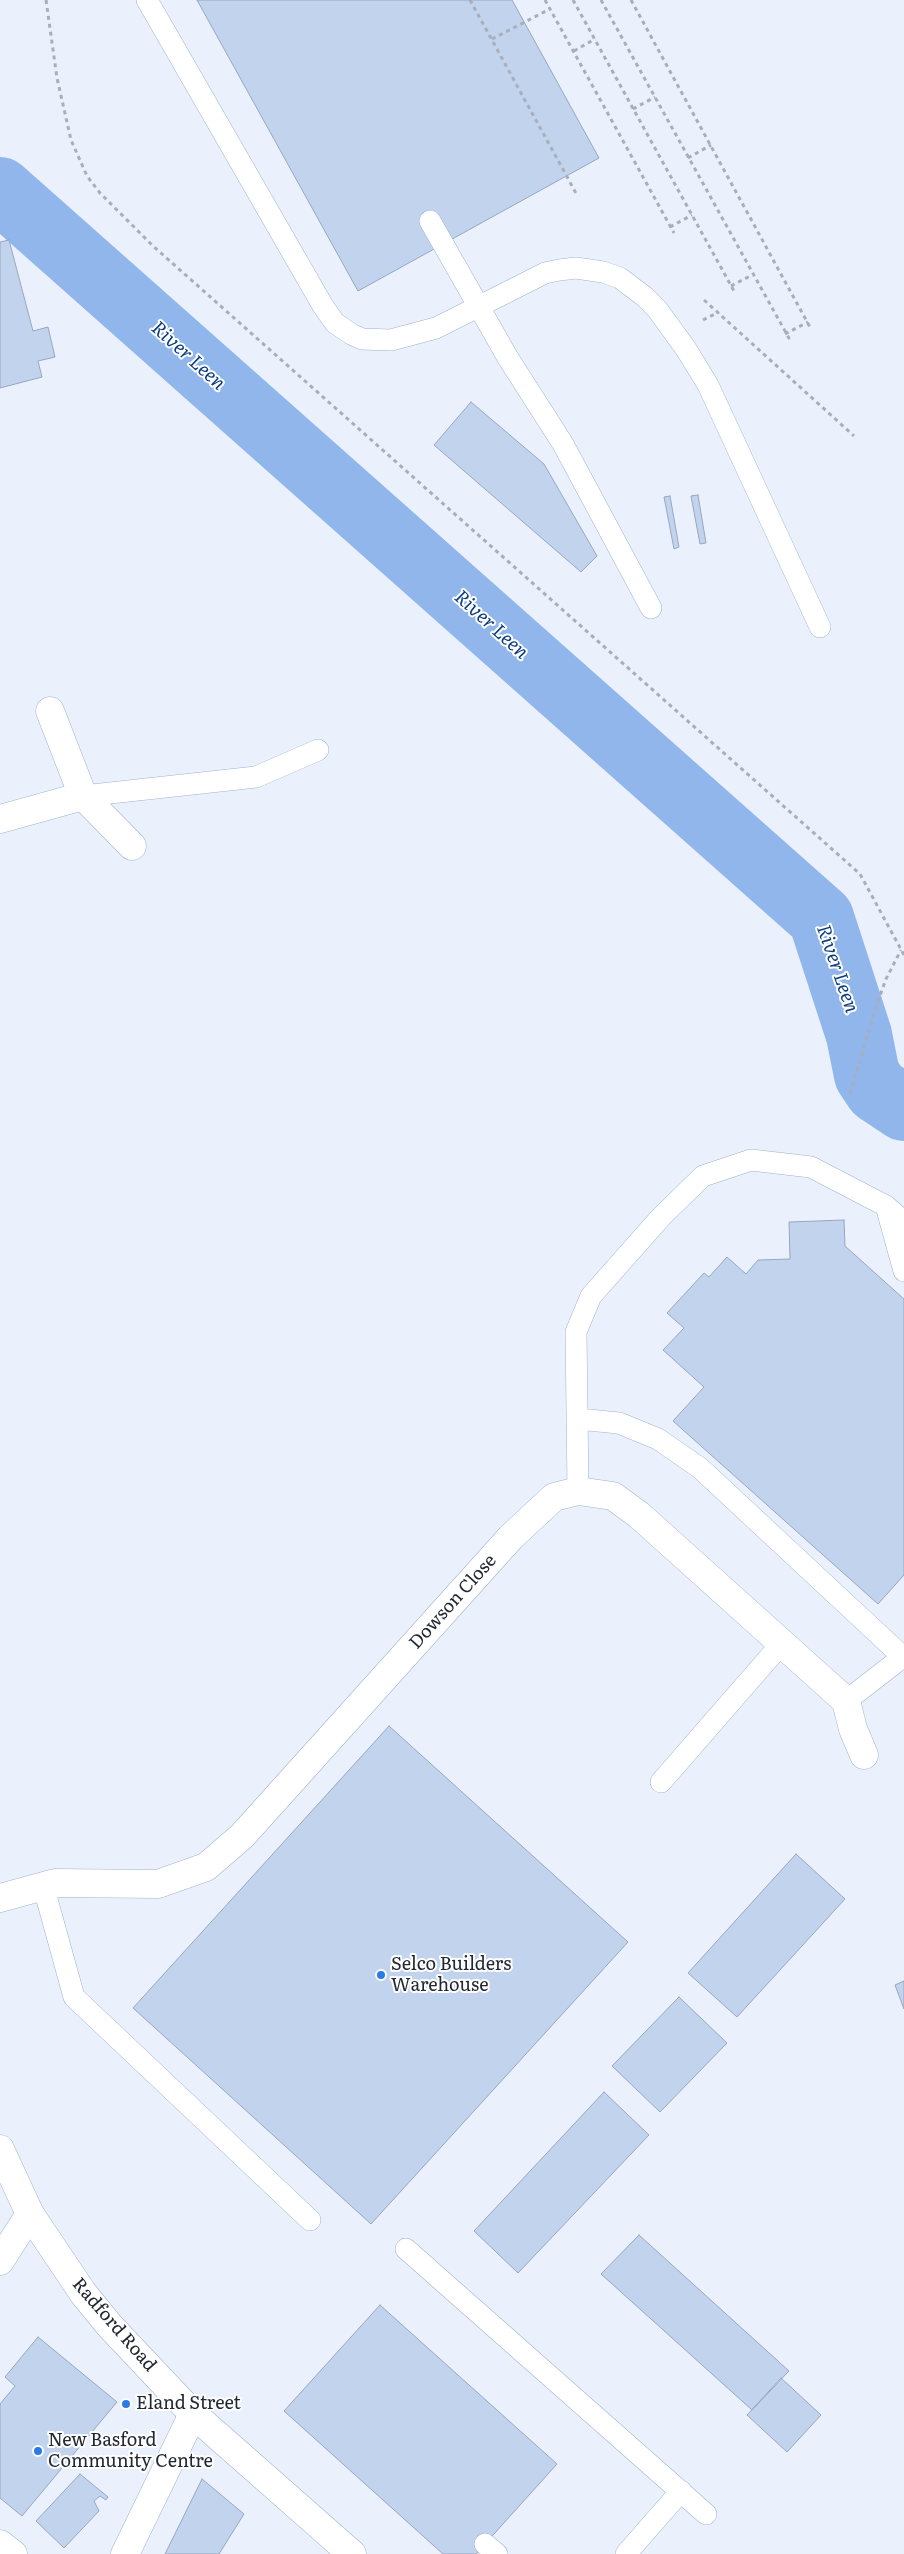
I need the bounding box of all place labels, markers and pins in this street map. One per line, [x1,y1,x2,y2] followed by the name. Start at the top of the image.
[391,1954,512,1996] place label: Selco Builders Warehouse
[375,1969,387,1981] marker: Selco Builders Warehouse
[136,2393,241,2415] place label: Eland Street
[120,2398,132,2410] marker: Eland Street
[48,2430,213,2472] place label: New Basford Community Centre
[32,2445,44,2457] marker: New Basford Community Centre

